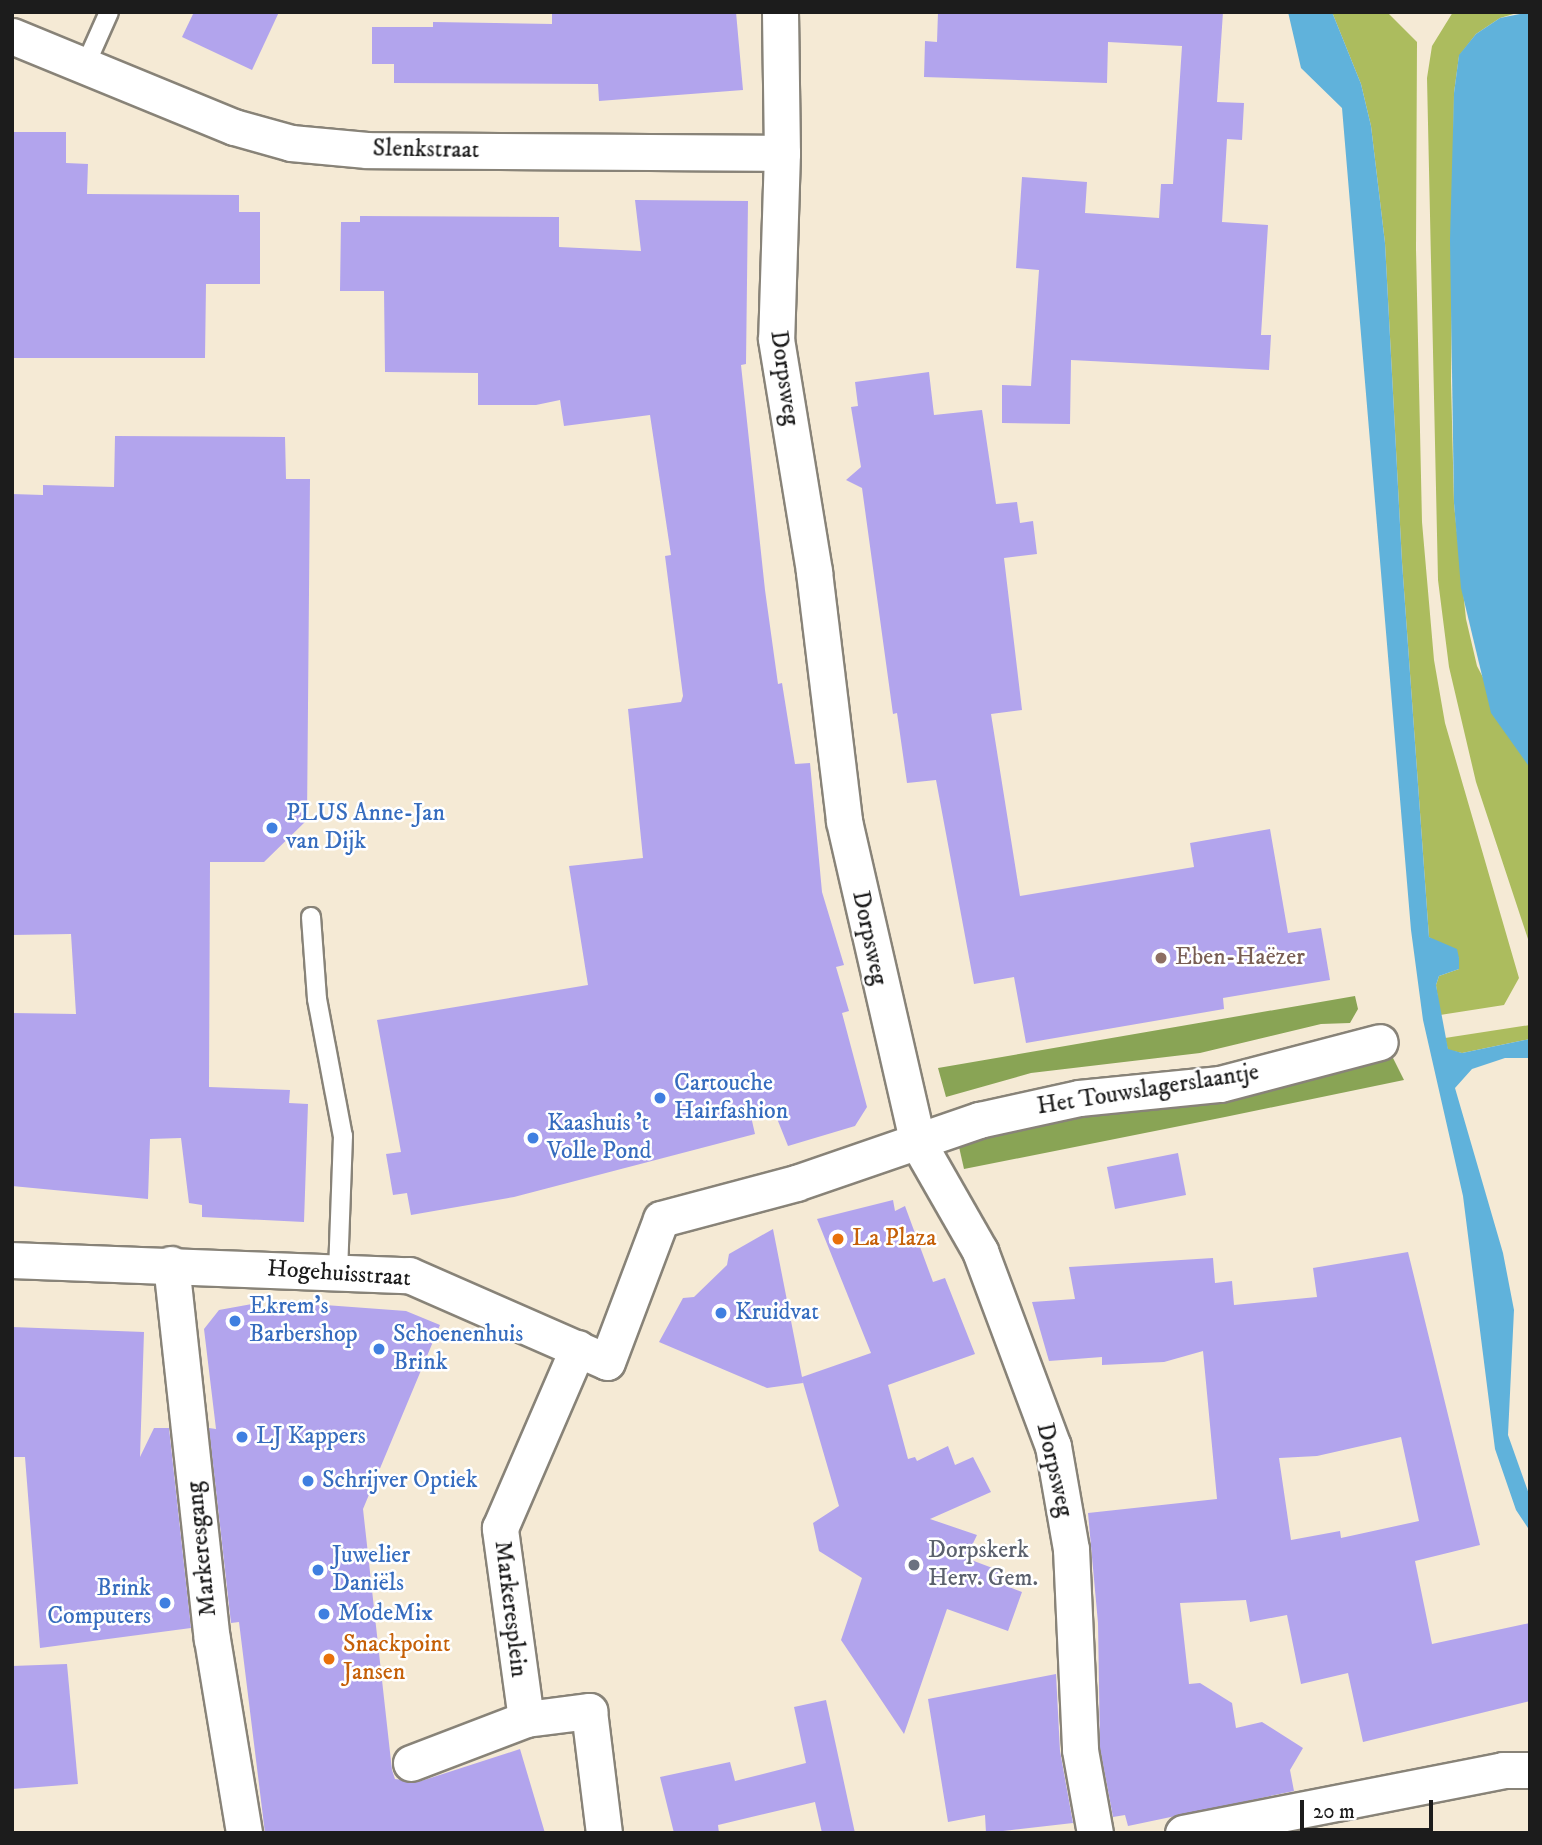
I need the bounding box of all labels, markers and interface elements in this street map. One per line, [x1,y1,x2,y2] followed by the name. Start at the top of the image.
[372,135,480,165] street label: Slenkstraat
[763,329,805,427] street label: Dorpsweg
[286,800,445,856] place label: PLUS Anne-Jan van Dijk
[264,820,280,836] marker: PLUS Anne-Jan van Dijk
[845,888,893,988] street label: Dorpsweg
[1175,944,1305,972] place label: Eben-Haëzer
[1153,950,1169,966] marker: Eben-Haëzer
[1035,1058,1261,1122] street label: Het Touwslagerslaantje
[674,1070,788,1126] place label: Cartouche Hairfashion
[652,1090,668,1106] marker: Cartouche Hairfashion
[547,1110,651,1166] place label: Kaashuis 't Volle Pond
[525,1130,541,1146] marker: Kaashuis 't Volle Pond
[852,1225,936,1253] place label: La Plaza
[830,1231,846,1247] marker: La Plaza
[266,1255,412,1293] street label: Hogehuisstraat
[249,1293,358,1349] place label: Ekrem's Barbershop
[735,1299,819,1327] place label: Kruidvat
[713,1305,729,1321] marker: Kruidvat
[227,1313,243,1329] marker: Ekrem's Barbershop
[393,1321,523,1377] place label: Schoenenhuis Brink
[371,1341,387,1357] marker: Schoenenhuis Brink
[1029,1420,1079,1520] street label: Dorpsweg
[256,1423,366,1451] place label: LJ Kappers
[234,1429,250,1445] marker: LJ Kappers
[322,1467,478,1495] place label: Schrijver Optiek
[300,1473,316,1489] marker: Schrijver Optiek
[181,1480,223,1618] street label: Markeresgang
[928,1537,1038,1593] place label: Dorpskerk Herv. Gem.
[487,1539,533,1679] street label: Markeresplein
[332,1542,410,1598] place label: Juwelier Daniëls
[906,1557,922,1573] marker: Dorpskerk Herv. Gem.
[310,1562,326,1578] marker: Juwelier Daniëls
[47,1575,151,1631] place label: Brink Computers
[157,1595,173,1611] marker: Brink Computers
[338,1600,433,1628] place label: ModeMix
[316,1606,332,1622] marker: ModeMix
[343,1631,450,1687] place label: Snackpoint Jansen
[321,1651,337,1667] marker: Snackpoint Jansen
[1304,1786,1437,1830] scale bar
[1313,1799,1355,1825] text: 20 m

